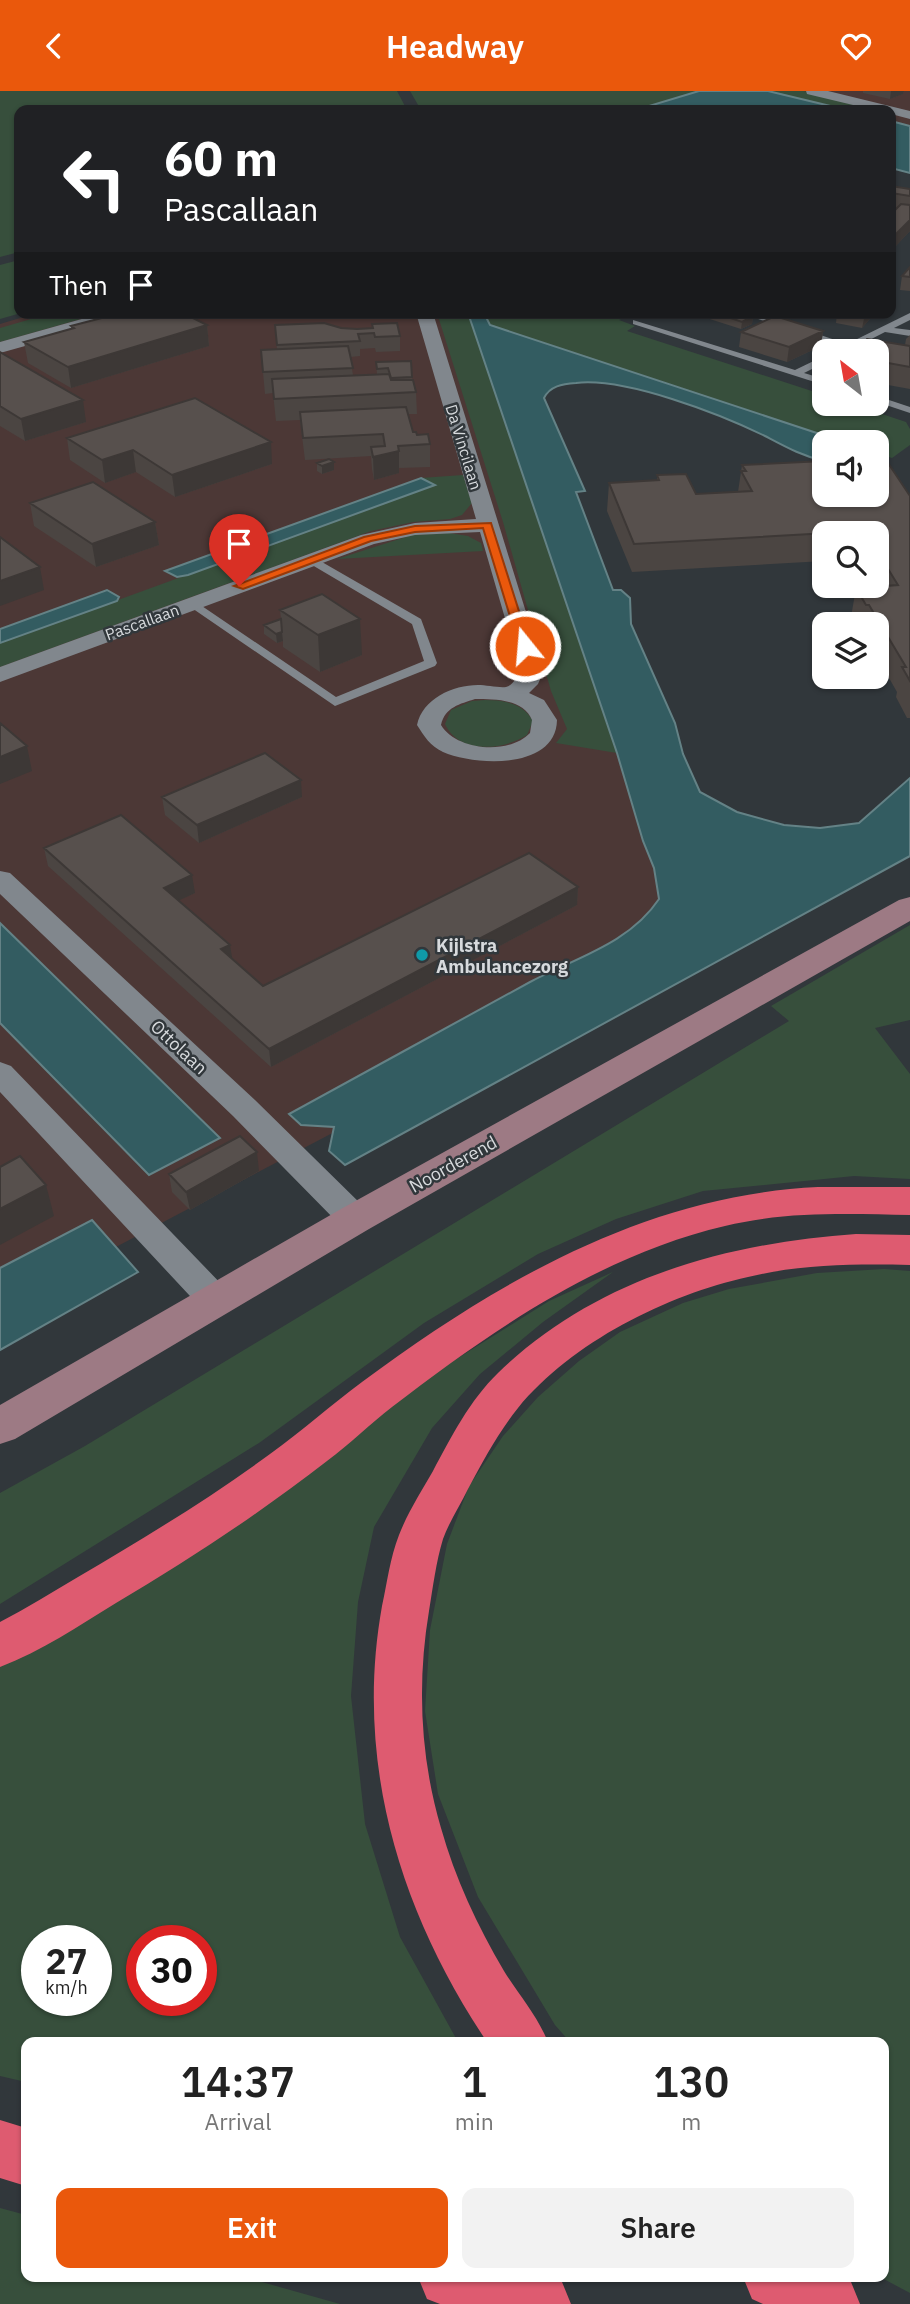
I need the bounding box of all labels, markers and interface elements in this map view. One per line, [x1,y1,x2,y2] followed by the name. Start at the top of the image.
[386,25,524,67] text: Headway
[35,27,73,65] icon: back
[837,27,875,65] icon: heart
[164,126,278,189] text: 60 m
[49,133,140,224] icon: left
[164,188,319,230] text: Pascallaan
[122,266,160,304] icon: arrive
[49,268,108,302] text: Then
[812,339,889,417] north arrow
[812,339,889,689] map controls
[442,402,486,492] street label: Da Vincilaan
[812,430,889,507] button: sound
[209,514,269,586] pin
[812,521,889,598] button: search
[220,525,258,563] icon: arrive
[102,599,182,645] street label: Pascallaan
[488,609,562,683] position arrow
[812,612,889,689] button: layers
[436,934,568,978] place label: Kijlstra Ambulancezorg
[414,947,430,963] marker: Kijlstra Ambulancezorg
[146,1015,212,1079] street label: Ottolaan
[405,1130,501,1198] street label: Noorderend
[126,1925,217,2016] speed limit sign: 30
[45,1938,88,1984] text: 27
[45,1976,88,1999] text: km/h
[181,2054,295,2109] text: 14:37
[462,2054,487,2109] text: 1
[654,2054,729,2109] text: 130
[204,2106,271,2136] text: Arrival
[455,2106,494,2136] text: min
[681,2106,701,2136] text: m
[56,2188,448,2268] button: Exit
[462,2188,854,2268] button: Share

